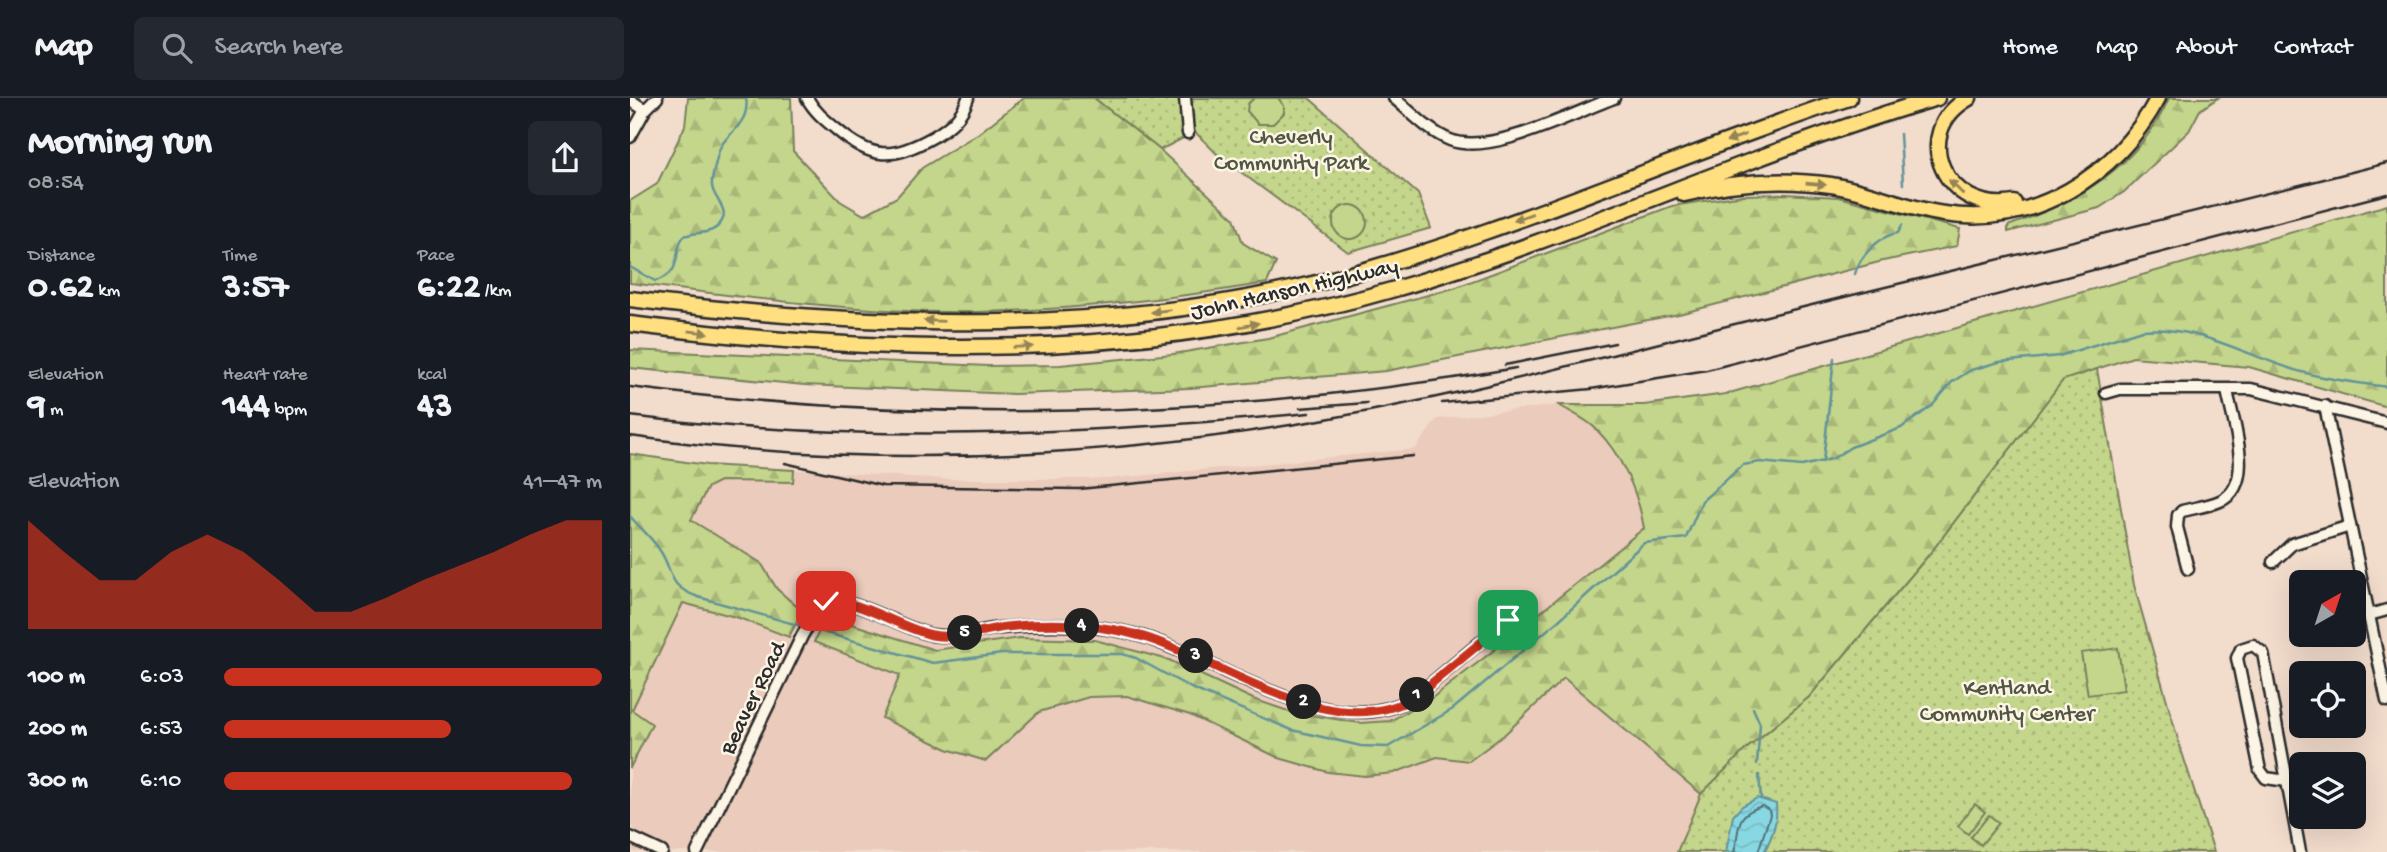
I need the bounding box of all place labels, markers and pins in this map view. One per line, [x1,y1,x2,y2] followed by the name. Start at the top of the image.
[796,571,856,631] pin
[1478,590,1538,650] pin
[1064,608,1100,644] pin: 4
[948,616,982,650] pin: 5
[1178,638,1214,674] pin: 3
[1400,678,1434,712] pin: 1
[1286,684,1322,720] pin: 2

